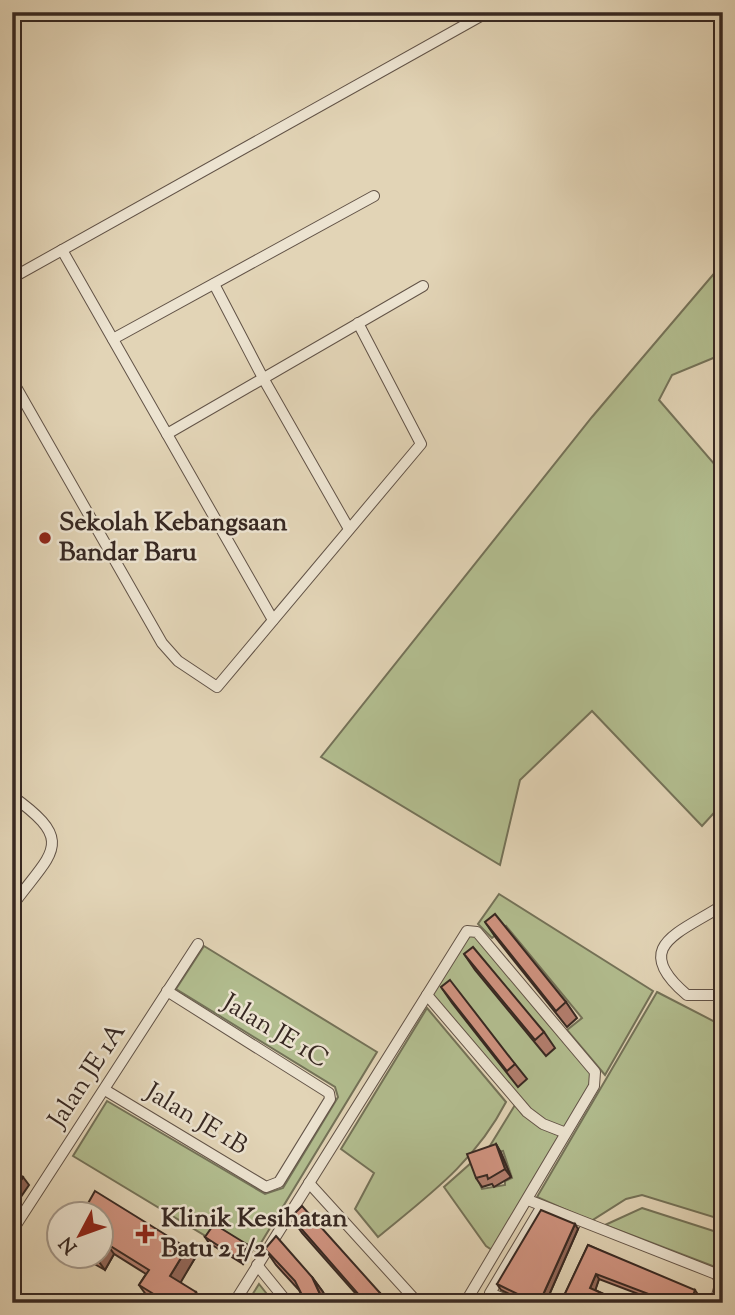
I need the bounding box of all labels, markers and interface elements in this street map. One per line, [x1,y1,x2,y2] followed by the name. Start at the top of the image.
[59,505,288,572] place label: Sekolah Kebangsaan Bandar Baru
[37,530,53,546] marker: Sekolah Kebangsaan Bandar Baru
[213,985,335,1078] street label: Jalan JE 1C
[39,1016,136,1137] street label: Jalan JE 1A
[136,1074,254,1165] street label: Jalan JE 1B
[46,1200,116,1270] north arrow
[161,1201,348,1268] place label: Klinik Kesihatan Batu 2 1/2
[135,1224,155,1244] marker: Klinik Kesihatan Batu 2 1/2
[54,1230,84,1259] text: N

